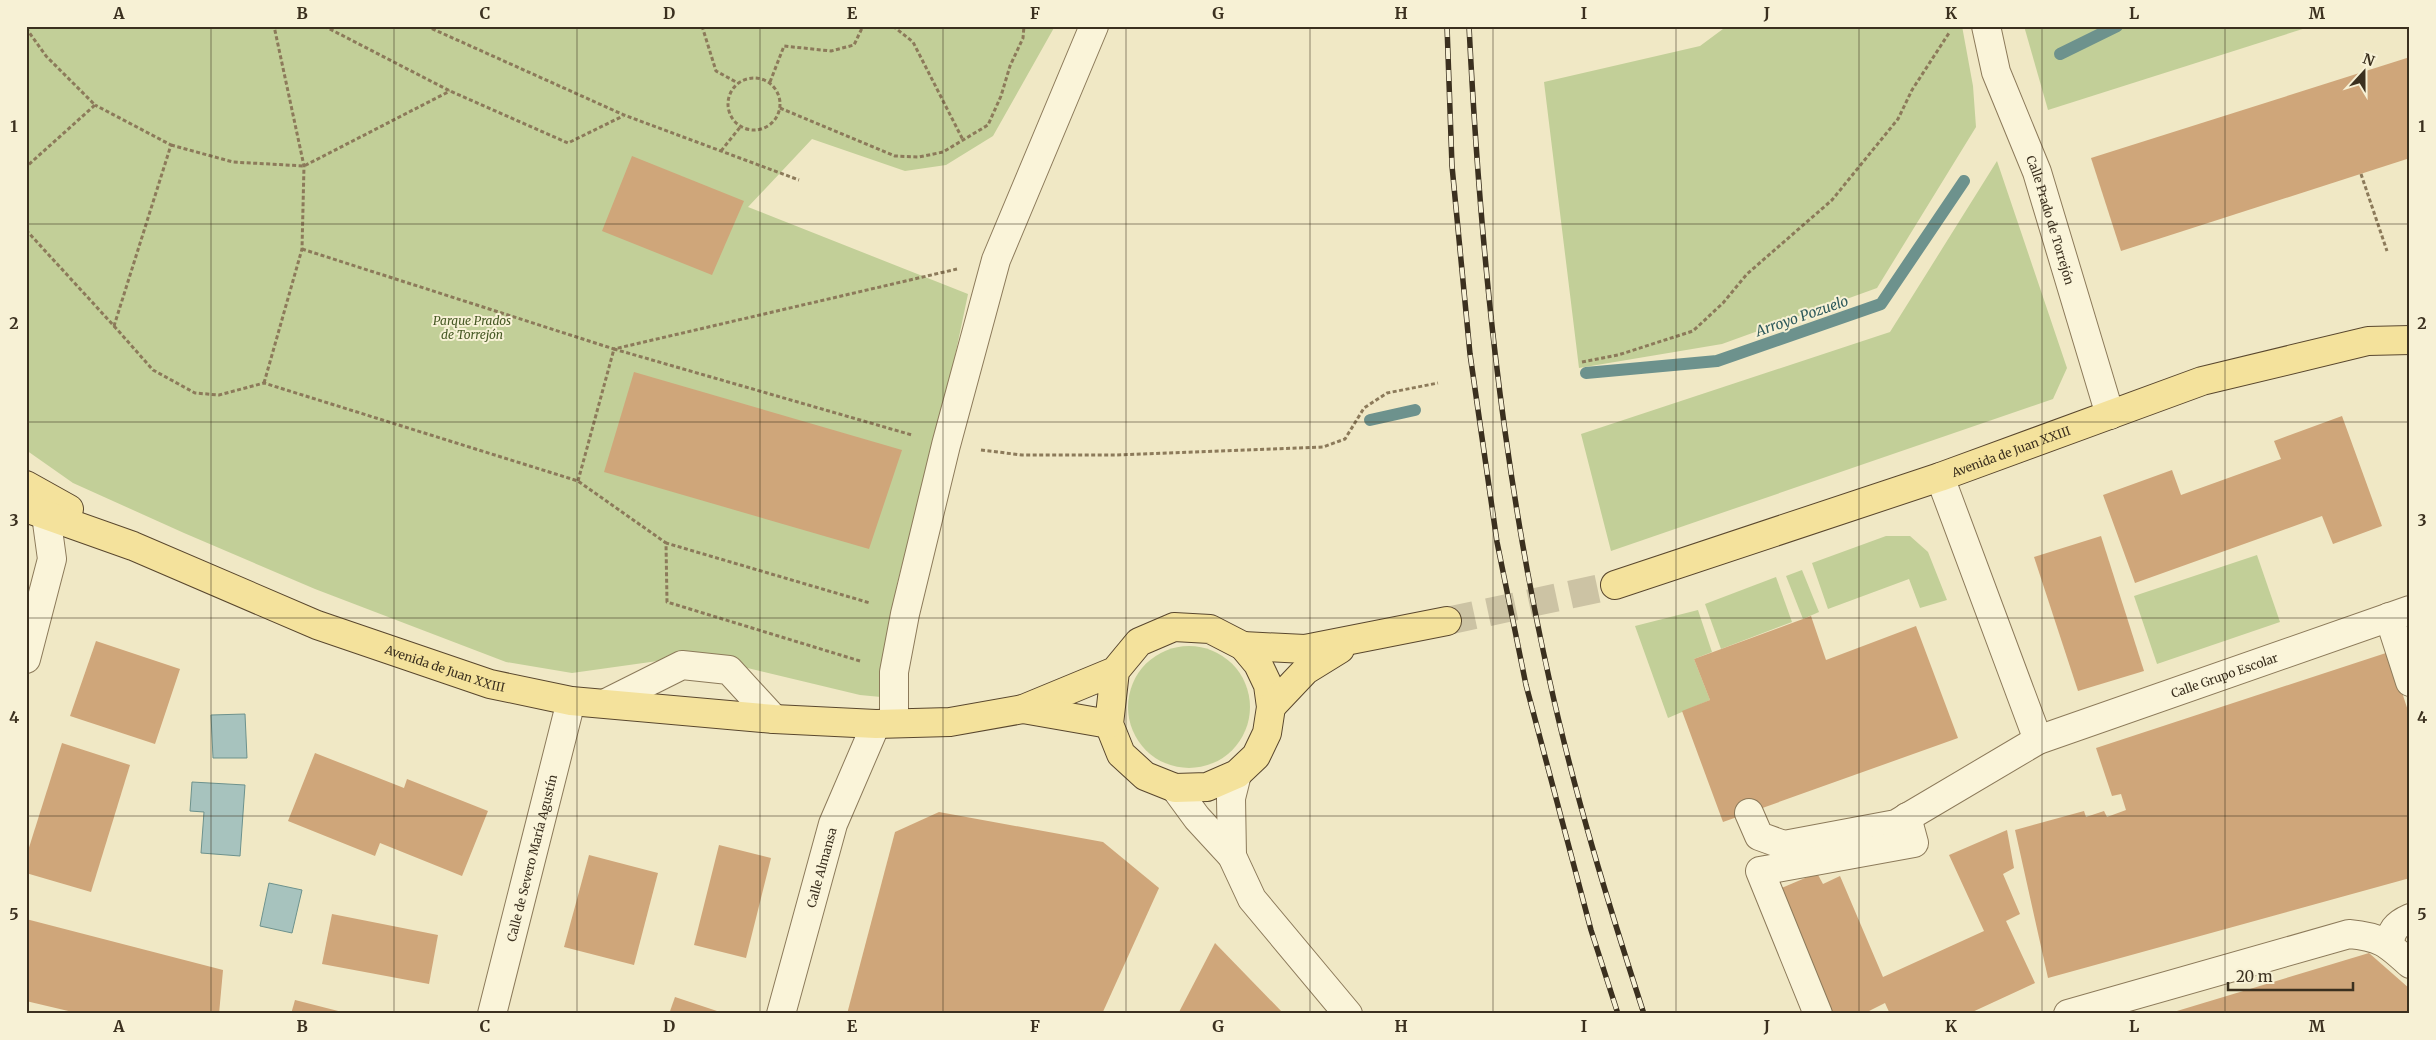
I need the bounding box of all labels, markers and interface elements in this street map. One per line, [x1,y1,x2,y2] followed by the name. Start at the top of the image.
[112,3,125,23] text: A
[296,3,308,23] text: B
[480,3,490,23] text: C
[663,3,675,23] text: D
[847,3,858,23] text: E
[1030,3,1040,23] text: F
[1212,3,1224,23] text: G
[1394,3,1408,23] text: H
[1581,3,1587,23] text: I
[1763,3,1770,23] text: J
[1945,3,1957,23] text: K
[2129,3,2139,23] text: L
[2309,3,2326,23] text: M
[2338,48,2388,98] north arrow
[2360,49,2377,70] text: N
[10,116,18,136] text: 1
[2418,116,2426,136] text: 1
[2023,153,2078,286] street label: Calle Prado de Torrejón
[1752,292,1851,341] water label: Arroyo Pozuelo
[9,313,19,333] text: 2
[433,313,511,342] park label: Parque Prados de Torrejón
[2417,313,2427,333] text: 2
[1948,422,2072,480] street label: Avenida de Juan XXIII
[9,510,19,530] text: 3
[2417,510,2427,530] text: 3
[382,641,506,694] street label: Avenida de Juan XXIII
[2169,649,2280,700] street label: Calle Grupo Escolar
[9,707,19,727] text: 4
[2417,707,2427,727] text: 4
[503,773,560,943] street label: Calle de Severo María Agustín
[803,825,839,909] street label: Calle Almansa
[9,904,19,924] text: 5
[2417,904,2427,924] text: 5
[2228,960,2354,992] scale bar
[2236,967,2273,986] text: 20 m
[112,1016,125,1036] text: A
[296,1016,308,1036] text: B
[480,1016,490,1036] text: C
[663,1016,675,1036] text: D
[847,1016,858,1036] text: E
[1030,1016,1040,1036] text: F
[1212,1016,1224,1036] text: G
[1394,1016,1408,1036] text: H
[1581,1016,1587,1036] text: I
[1763,1016,1770,1036] text: J
[1945,1016,1957,1036] text: K
[2129,1016,2139,1036] text: L
[2309,1016,2326,1036] text: M

